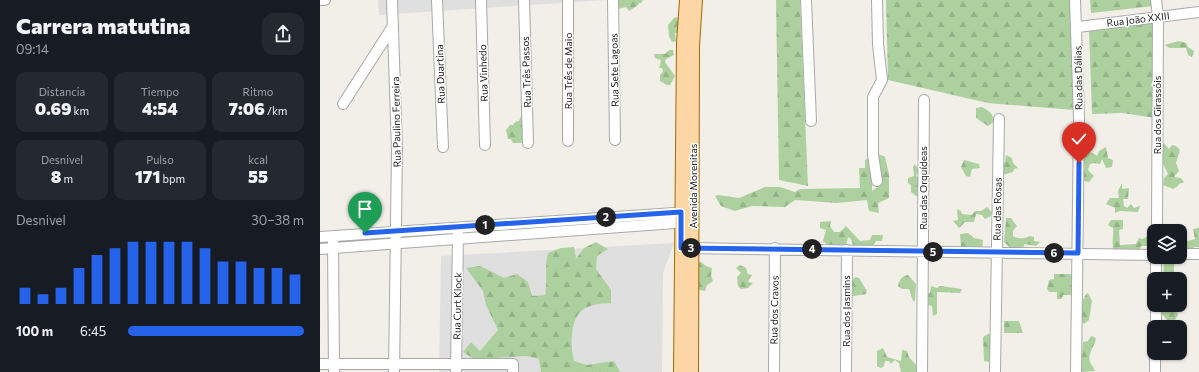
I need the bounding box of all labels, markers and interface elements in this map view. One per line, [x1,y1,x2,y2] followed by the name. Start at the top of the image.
[1106,9,1170,29] street label: Rua João XXIII
[16,12,190,39] text: Carrera matutina
[262,13,304,55] button: share
[562,33,574,109] street label: Rua Três de Maio
[607,33,621,107] street label: Rua Sete Lagoas
[519,36,533,108] street label: Rua Três Passos
[16,41,49,57] text: 09:14
[433,44,447,104] street label: Rua Duartina
[476,44,490,102] street label: Rua Vinhedo
[1071,45,1085,110] street label: Rua das Dálias
[1151,75,1163,154] street label: Rua dos Girassóis
[389,77,403,167] street label: Rua Paulino Ferreira
[39,85,85,98] text: Distancia
[141,85,179,98] text: Tiempo
[243,85,273,98] text: Ritmo
[35,98,71,119] text: 0.69
[142,98,178,119] text: 4:54
[229,98,265,119] text: 7:06
[71,104,89,117] text: km
[265,104,287,117] text: /km
[1062,122,1096,163] pin
[1068,128,1090,150] icon: check
[687,143,699,228] street label: Avenida Morenitas
[917,146,929,230] street label: Rua das Orquídeas
[41,153,83,166] text: Desnivel
[146,153,174,166] text: Pulso
[248,153,268,166] text: kcal
[51,166,61,187] text: 8
[135,166,160,187] text: 171
[248,166,268,187] text: 55
[61,172,73,185] text: m
[160,172,185,185] text: bpm
[990,177,1004,241] street label: Rua das Rosas
[348,192,382,233] pin
[354,198,376,220] icon: arrive
[596,207,616,227] pin: 2
[603,210,609,223] text: 2
[16,212,66,228] text: Desnivel
[251,212,304,228] text: 30–38 m
[475,215,495,235] pin: 1
[483,218,487,231] text: 1
[1147,224,1187,360] map controls
[1147,224,1187,264] button: layers
[681,238,701,258] pin: 3
[802,239,822,259] pin: 4
[688,241,694,254] text: 3
[809,242,815,255] text: 4
[923,242,943,262] pin: 5
[1044,243,1064,263] pin: 6
[930,245,936,258] text: 5
[1051,246,1057,259] text: 6
[450,272,464,340] street label: Rua Curt Klock
[1147,272,1187,312] button: +
[767,275,781,344] street label: Rua dos Cravos
[840,275,852,347] street label: Rua dos Jasmins
[1147,320,1187,360] button: −
[16,323,53,339] text: 100 m
[80,323,106,339] text: 6:45

